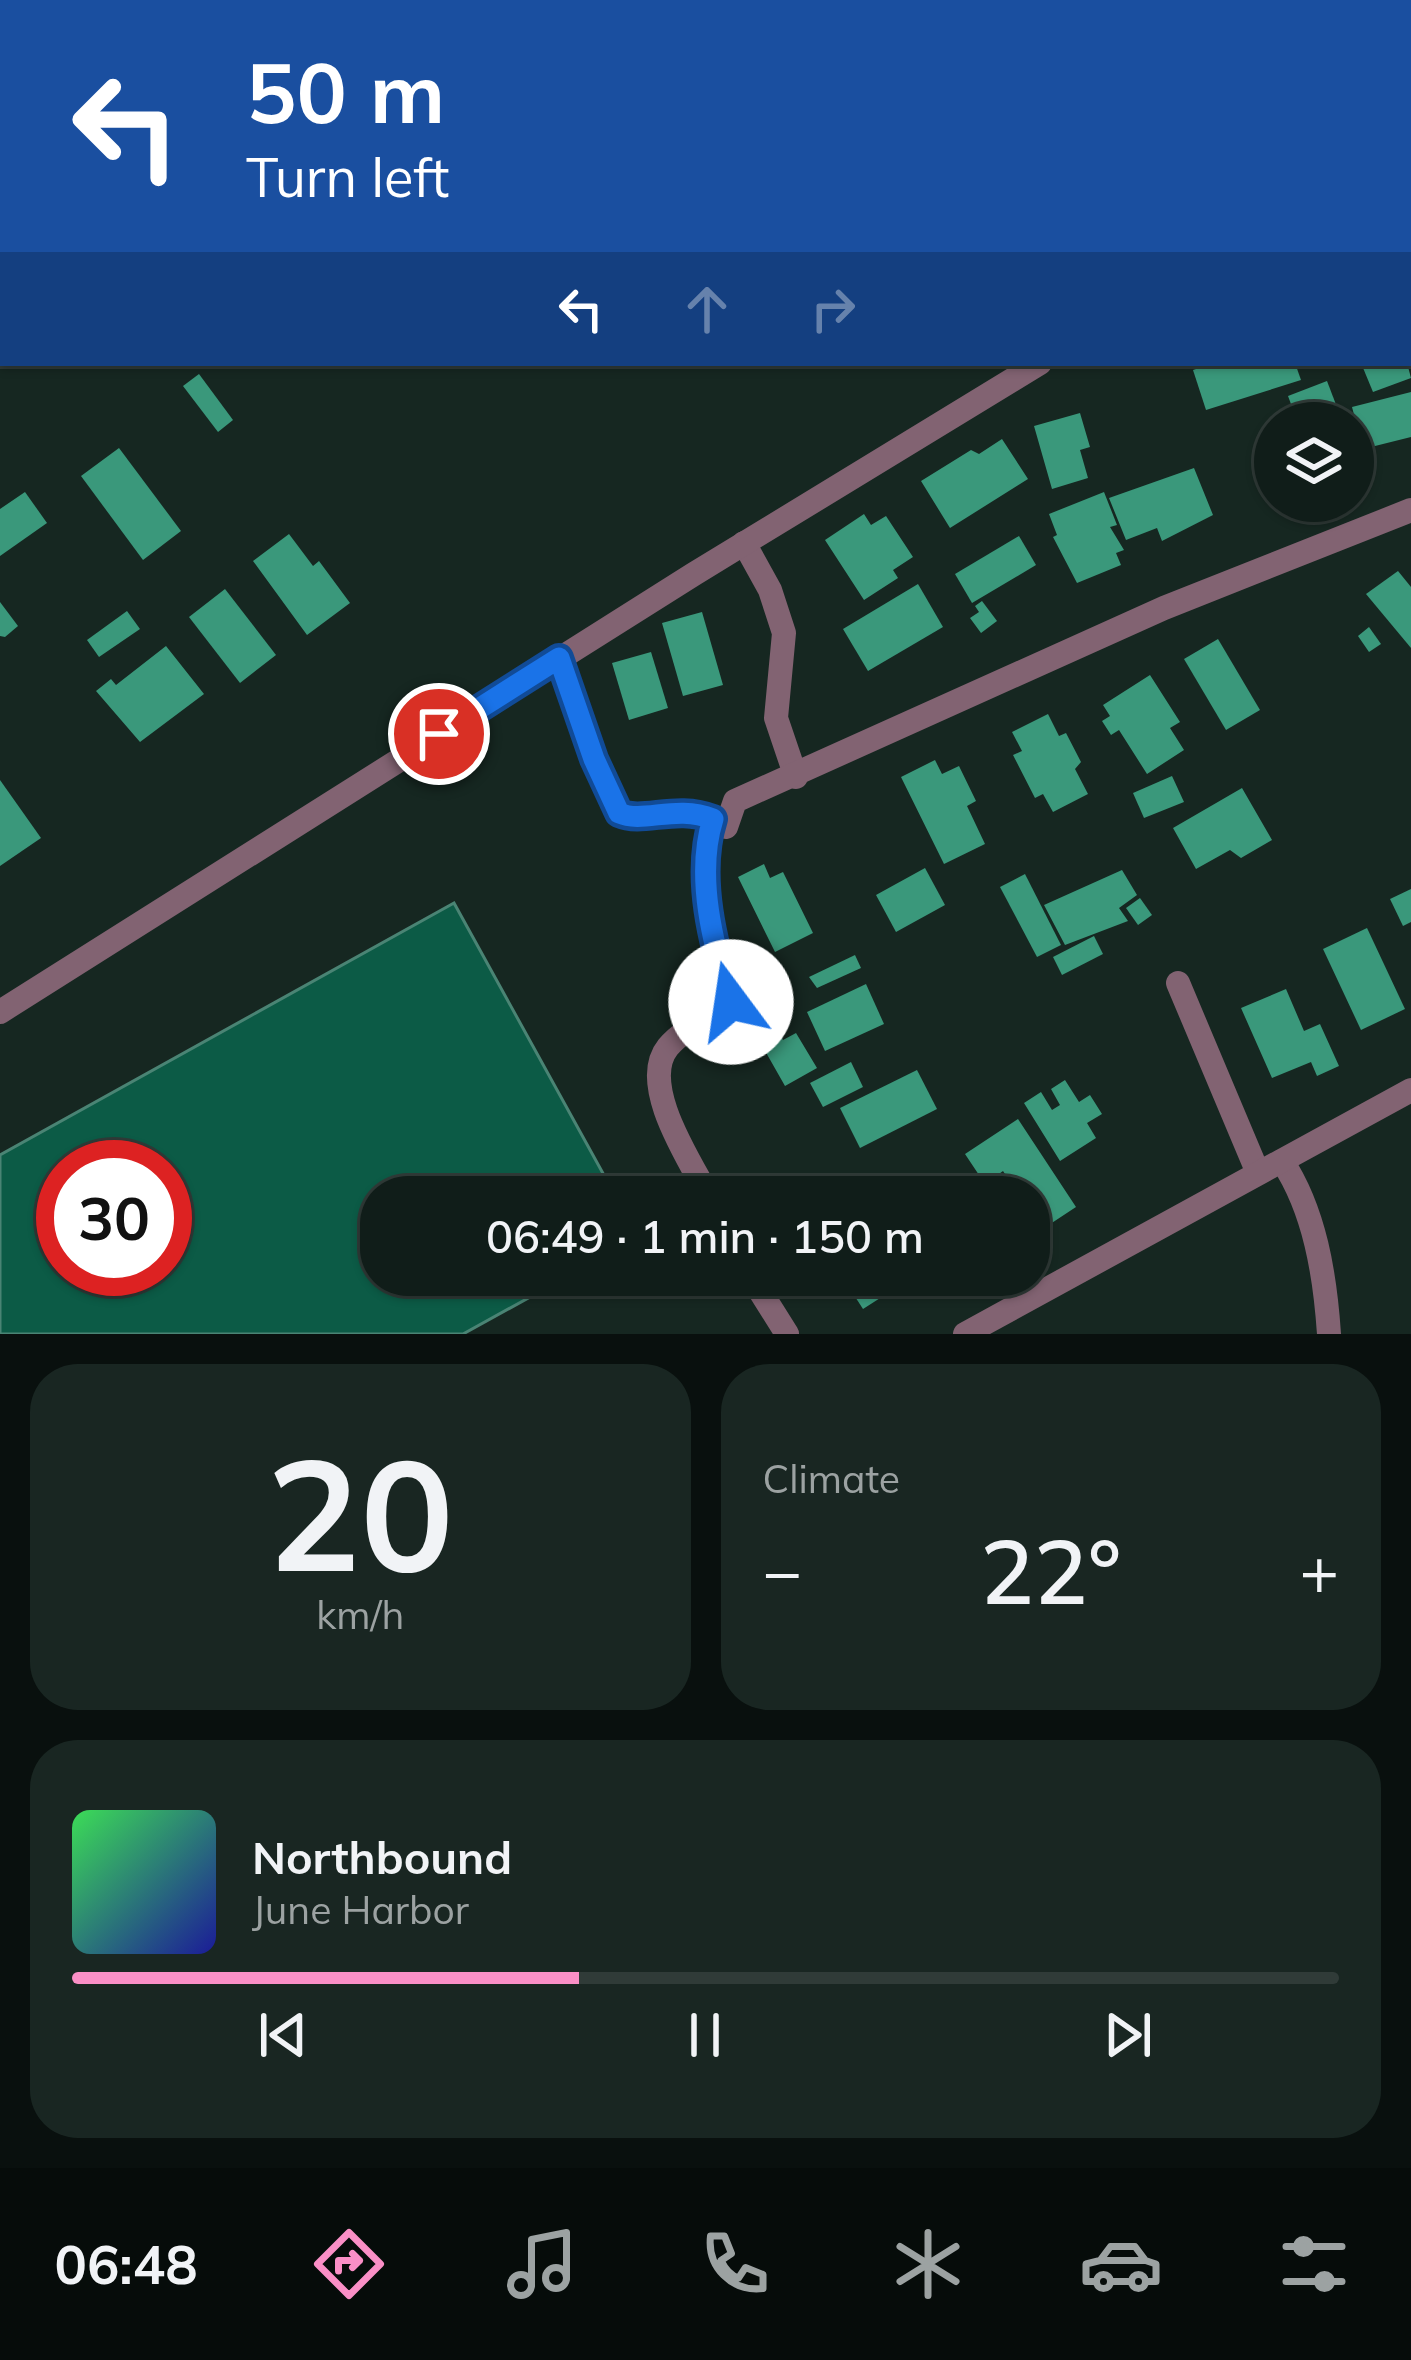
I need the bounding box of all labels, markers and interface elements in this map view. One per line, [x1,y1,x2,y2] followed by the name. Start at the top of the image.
[246,39,445,144] text: 50 m
[48,48,204,204] icon: left
[246,143,449,211] text: Turn left
[548,276,614,342] icon: left
[674,276,740,342] icon: ahead
[800,276,866,342] icon: right
[1254,402,1374,522] map controls
[1254,402,1374,522] button: layers
[388,683,490,785] pin
[406,701,472,767] icon: arrive
[668,939,794,1065] position arrow
[36,1140,192,1296] speed limit sign: 30
[486,1208,924,1264] text: 06:49 · 1 min · 150 m
[267,1414,454,1610] text: 20
[763,1454,900,1503] text: Climate
[980,1514,1122,1627] text: 22°
[763,1529,802,1612] text: −
[1299,1529,1339,1612] text: +
[316,1590,404,1639] text: km/h
[252,1829,512,1885] text: Northbound
[252,1885,469,1934] text: June Harbor
[250,2002,316,2068] icon: previous
[672,2002,738,2068] icon: pause
[1095,2002,1161,2068] icon: next
[307,2222,391,2306] icon: directions
[500,2222,584,2306] icon: music
[693,2222,777,2306] icon: phone
[886,2222,970,2306] icon: climate
[1079,2222,1163,2306] icon: car
[1272,2222,1356,2306] icon: filters
[55,2230,198,2298] text: 06:48

